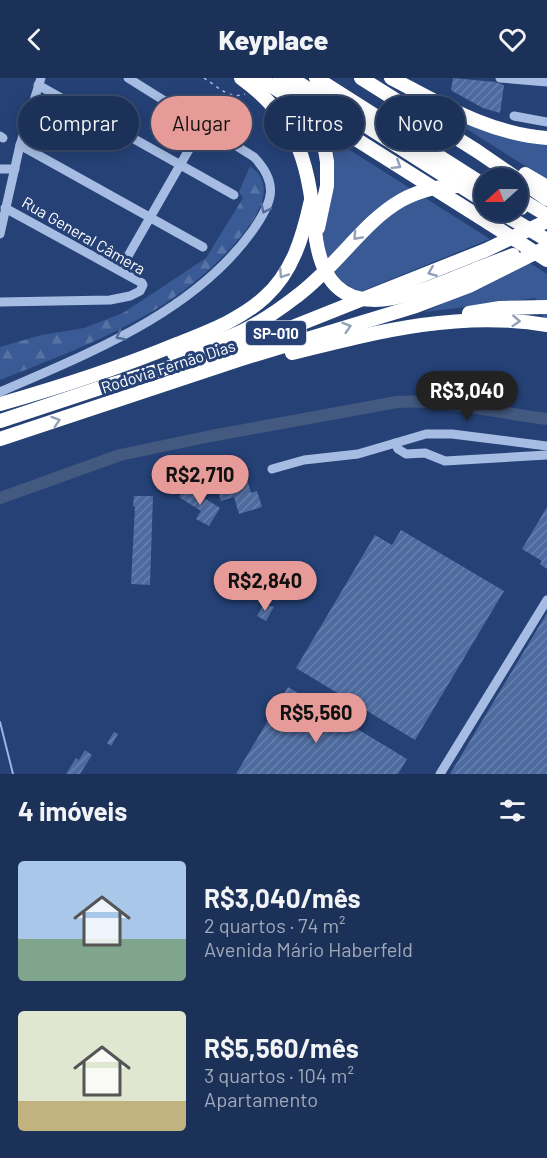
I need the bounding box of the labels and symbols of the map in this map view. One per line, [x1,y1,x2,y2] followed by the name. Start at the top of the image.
[390,158,401,169] one-way arrow
[474,168,528,222] north arrow
[19,192,149,278] street label: Rua General Câmera
[261,203,273,214] one-way arrow
[353,229,364,240] one-way arrow
[427,265,438,277] one-way arrow
[279,268,291,278] one-way arrow
[511,314,521,327] one-way arrow
[246,321,306,345] road number: SP-010
[341,322,352,334] one-way arrow
[116,328,127,340] one-way arrow
[99,335,237,397] street label: Rodovia Fernão Dias
[412,371,522,422] pin: R$3,040
[50,415,61,428] one-way arrow
[145,455,255,506] pin: R$2,710
[210,561,320,612] pin: R$2,840
[261,693,371,744] pin: R$5,560

